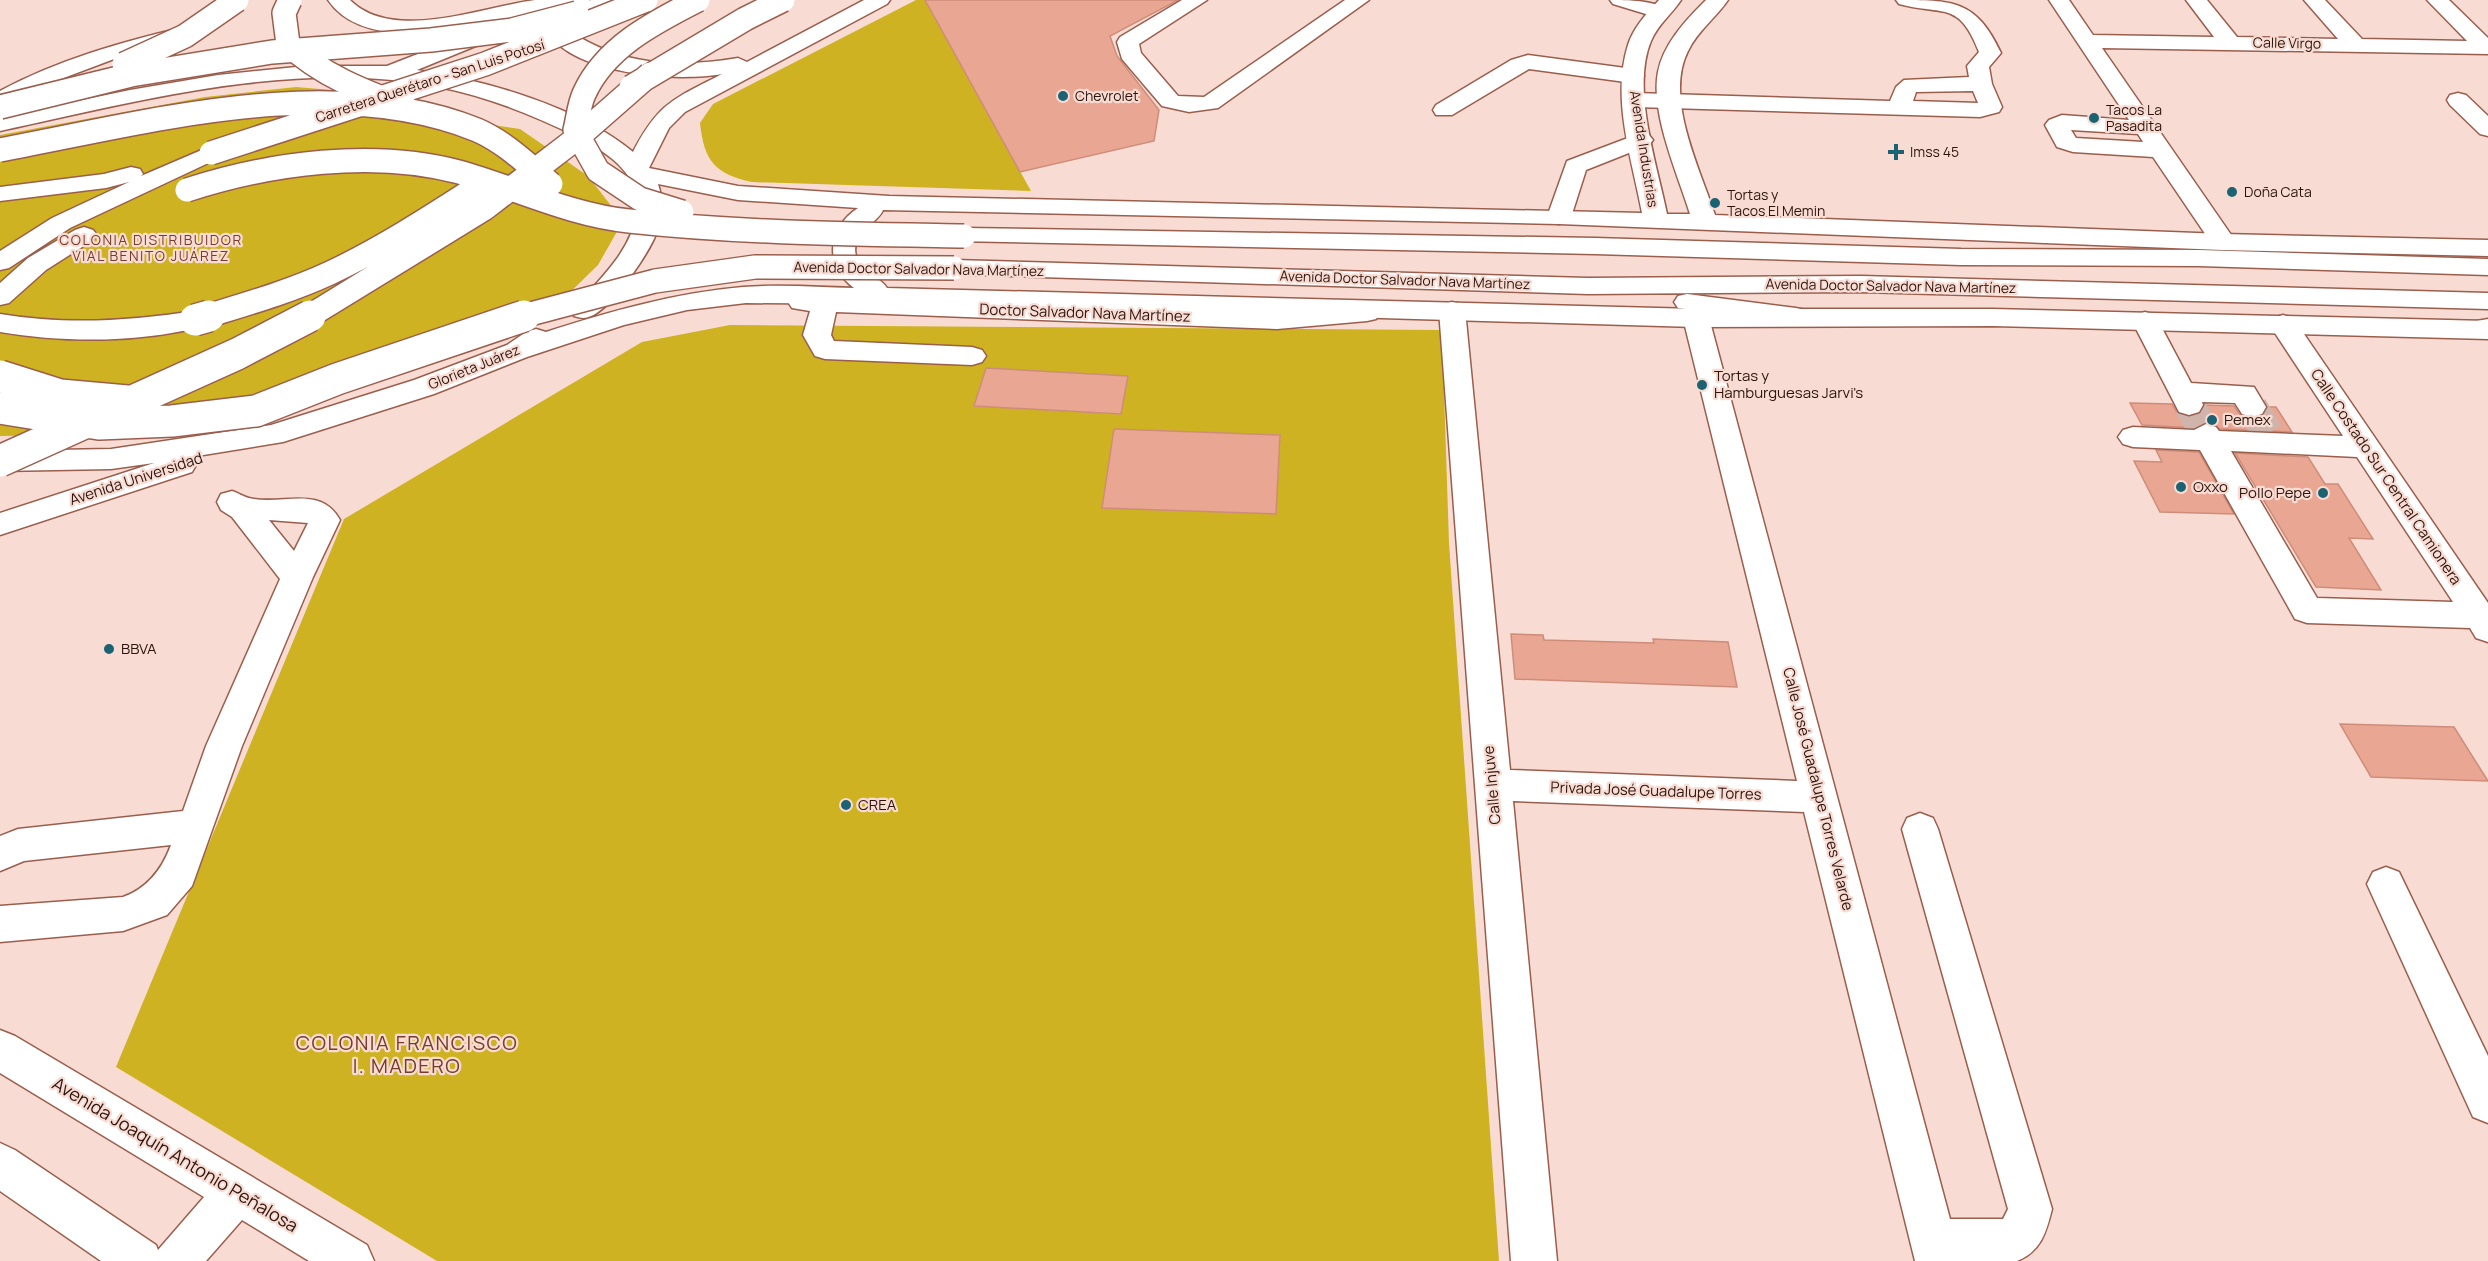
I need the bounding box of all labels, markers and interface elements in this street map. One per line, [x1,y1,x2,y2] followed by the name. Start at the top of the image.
[2253,32,2321,53] street label: Calle Virgo
[313,34,547,127] street label: Carretera Querétaro - San Luis Potosí
[1075,86,1139,105] place label: Chevrolet
[1056,89,1070,103] marker: Chevrolet
[1626,89,1663,209] street label: Avenida Industrias
[2106,100,2162,135] place label: Tacos La Pasadita
[2087,111,2101,125] marker: Tacos La Pasadita
[1910,142,1959,161] place label: Imss 45
[1887,143,1905,161] marker: Imss 45
[2244,182,2312,201] place label: Doña Cata
[1727,185,1825,220] place label: Tortas y Tacos El Memin
[2225,185,2239,199] marker: Doña Cata
[1708,196,1722,210] marker: Tortas y Tacos El Memin
[59,230,243,265] district label: COLONIA DISTRIBUIDOR VIAL BENITO JUÁREZ
[794,257,1045,280] street label: Avenida Doctor Salvador Nava Martínez
[1279,266,1531,293] street label: Avenida Doctor Salvador Nava Martínez
[1766,274,2017,297] street label: Avenida Doctor Salvador Nava Martínez
[979,298,1191,327] street label: Doctor Salvador Nava Martínez
[425,340,522,394] street label: Glorieta Juárez
[1714,365,1863,403] place label: Tortas y Hamburguesas Jarvi's
[2306,365,2467,589] street label: Calle Costado Sur Central Camionera
[1695,378,1709,392] marker: Tortas y Hamburguesas Jarvi's
[2224,409,2271,430] place label: Pemex
[2205,413,2219,427] marker: Pemex
[66,447,205,510] street label: Avenida Universidad
[2193,476,2228,497] place label: Oxxo
[2174,480,2188,494] marker: Oxxo
[2239,482,2311,503] place label: Pollo Pepe
[2316,486,2330,500] marker: Pollo Pepe
[121,638,157,659] place label: BBVA
[102,642,116,656] marker: BBVA
[1778,665,1859,913] street label: Calle José Guadalupe Torres Velarde
[1478,745,1505,825] street label: Calle Injuve
[1550,776,1762,805] street label: Privada José Guadalupe Torres
[858,794,897,815] place label: CREA
[839,798,853,812] marker: CREA
[296,1029,518,1079] district label: COLONIA FRANCISCO I. MADERO
[48,1071,303,1237] street label: Avenida Joaquín Antonio Peñalosa

